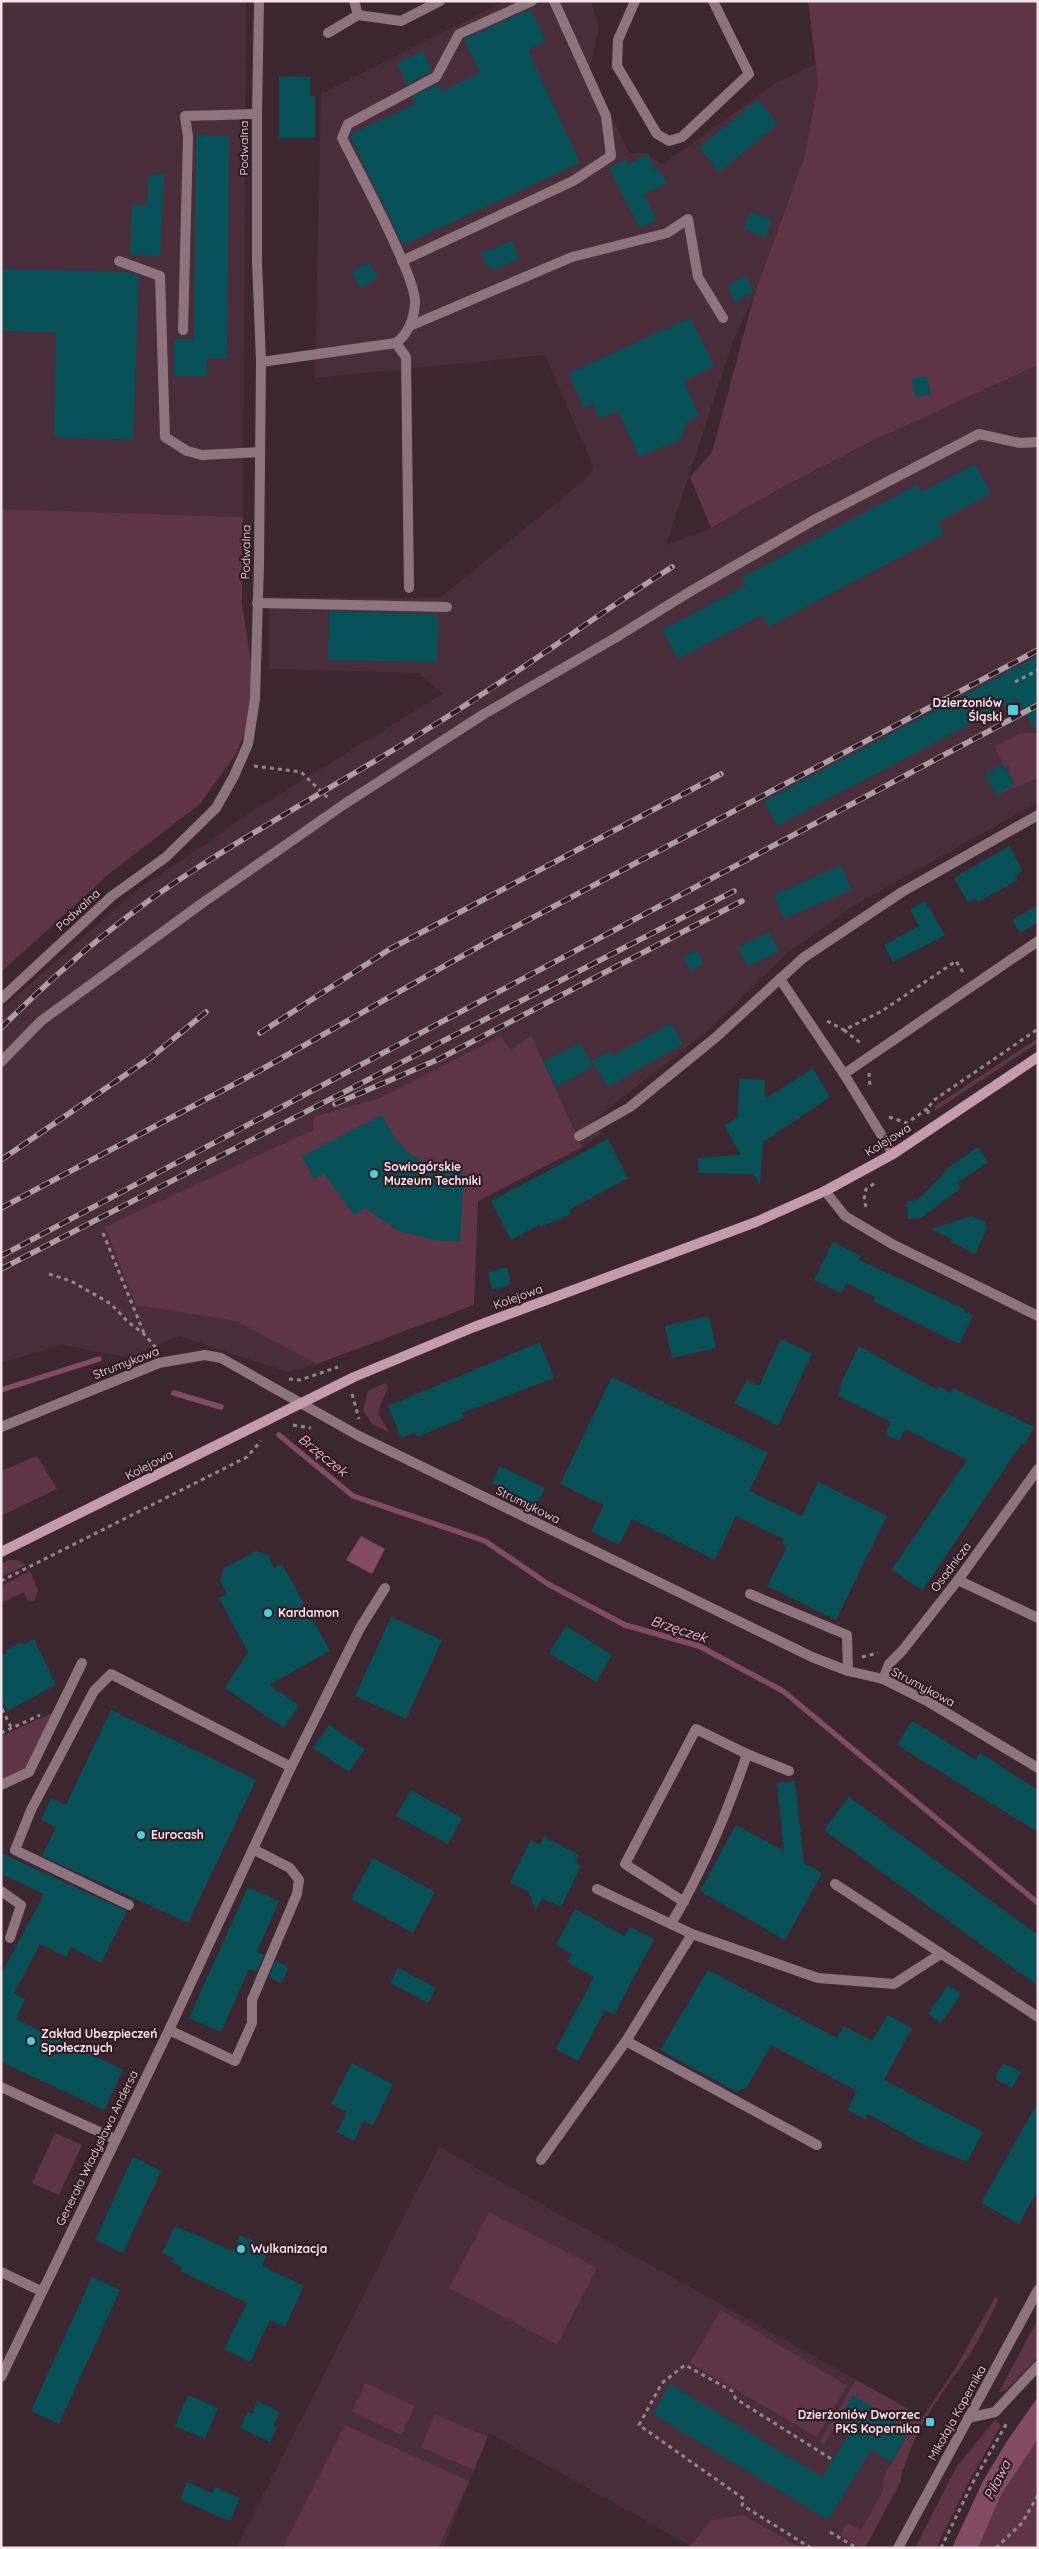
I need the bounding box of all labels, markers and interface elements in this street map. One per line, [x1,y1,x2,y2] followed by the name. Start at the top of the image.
[236,121,251,175] street label: Podwalna
[238,524,253,580] street label: Podwalna
[933,695,1002,724] place label: Dzierżoniów Śląski
[1006,703,1020,717] marker: Dzierżoniów Śląski
[52,885,103,934] street label: Podwalna
[862,1120,913,1160] street label: Kolejowa
[384,1159,481,1188] place label: Sowiogórskie Muzeum Techniki
[368,1168,380,1180] marker: Sowiogórskie Muzeum Techniki
[491,1281,545,1312] street label: Kolejowa
[91,1343,161,1382] street label: Strumykowa
[295,1430,352,1481] water label: Brzęczek
[122,1446,175,1483] street label: Kolejowa
[494,1483,563,1527] street label: Strumykowa
[927,1539,974,1594] street label: Osadnicza
[278,1605,339,1620] place label: Kardamon
[262,1607,274,1619] marker: Kardamon
[649,1611,711,1647] water label: Brzęczek
[889,1664,958,1710] street label: Strumykowa
[151,1827,204,1842] place label: Eurocash
[135,1829,147,1841] marker: Eurocash
[41,2026,157,2055] place label: Zakład Ubezpieczeń Społecznych
[25,2035,37,2047] marker: Zakład Ubezpieczeń Społecznych
[52,2068,141,2228] street label: Generała Władysława Andersa
[251,2241,327,2256] place label: Wulkanizacja
[235,2243,247,2255] marker: Wulkanizacja
[924,2362,989,2463] street label: Mikołaja Kopernika
[798,2407,920,2436] place label: Dzierżoniów Dworzec PKS Kopernika
[924,2416,936,2428] marker: Dzierżoniów Dworzec PKS Kopernika
[979,2456,1015,2503] water label: Piława

